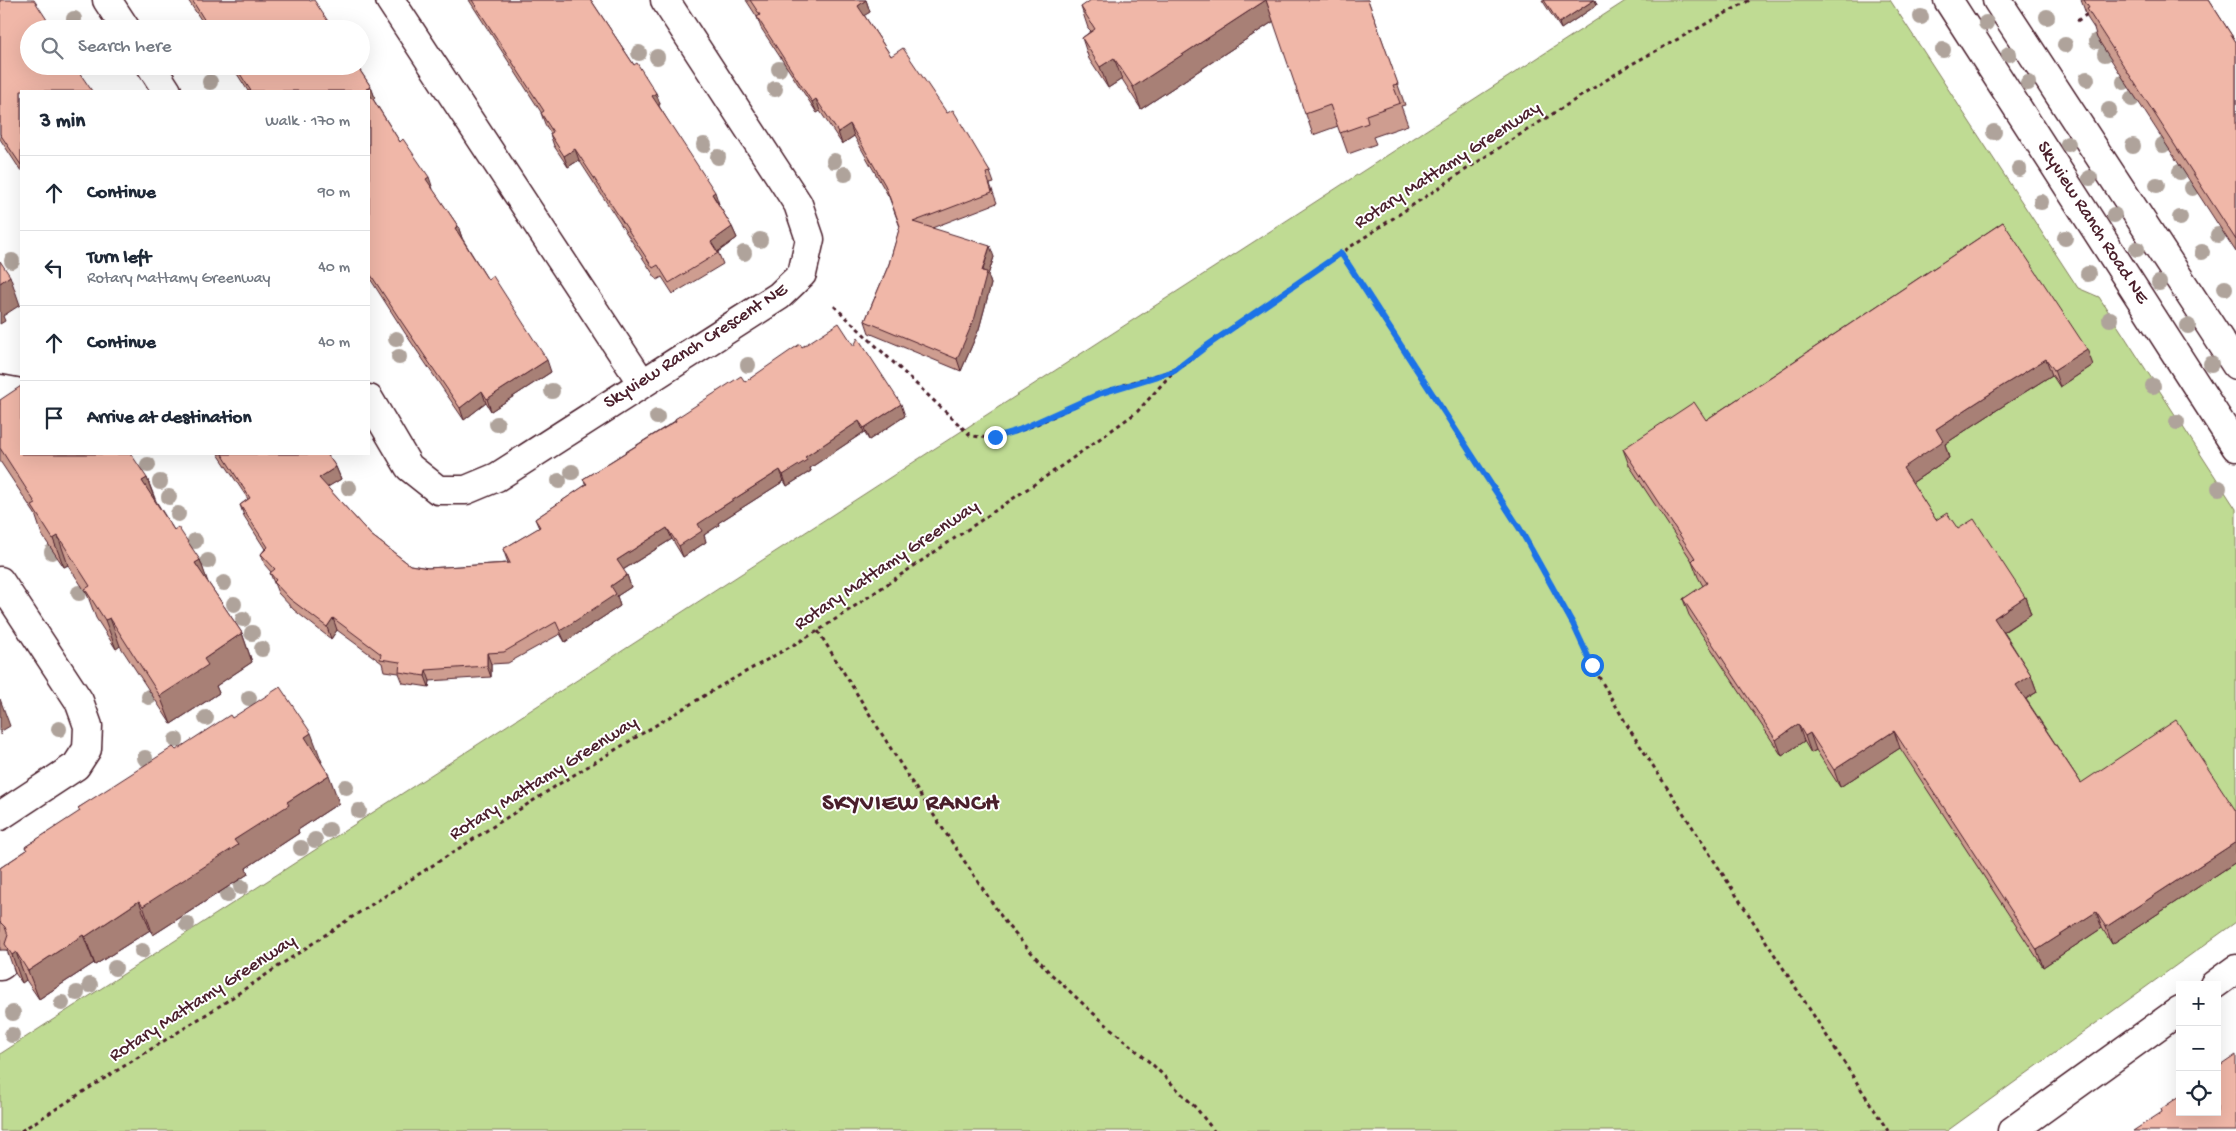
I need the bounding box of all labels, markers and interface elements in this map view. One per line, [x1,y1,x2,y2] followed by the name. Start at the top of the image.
[20,20,370,75] search box
[38,34,66,62] icon: search
[78,36,172,59] text: Search here
[1350,97,1546,235] street label: Rotary Mattamy Greenway
[40,110,85,135] text: 3 min
[265,113,350,132] text: Walk · 170 m
[2031,137,2154,310] street label: Skyview Ranch Road NE
[40,179,68,207] icon: ahead
[87,182,156,205] text: Continue
[318,184,350,203] text: 90 m
[87,247,151,270] text: Turn left
[40,254,68,282] icon: left
[318,259,350,278] text: 40 m
[87,270,270,289] text: Rotary Mattamy Greenway
[600,278,793,415] street label: Skyview Ranch Crescent NE
[40,329,68,357] icon: ahead
[87,332,156,355] text: Continue
[318,334,350,353] text: 40 m
[40,404,68,432] icon: arrive
[87,407,251,430] text: Arrive at destination
[984,426,1007,449] route end
[790,495,984,636] street label: Rotary Mattamy Greenway
[1581,654,1604,677] route start
[446,711,643,846] street label: Rotary Mattamy Greenway
[822,790,1000,819] district label: SKYVIEW RANCH
[105,930,301,1068] street label: Rotary Mattamy Greenway
[2176,981,2221,1116] map controls
[2176,981,2221,1026] button: +
[2176,1026,2221,1071] button: −
[2176,1071,2221,1116] button: locate

